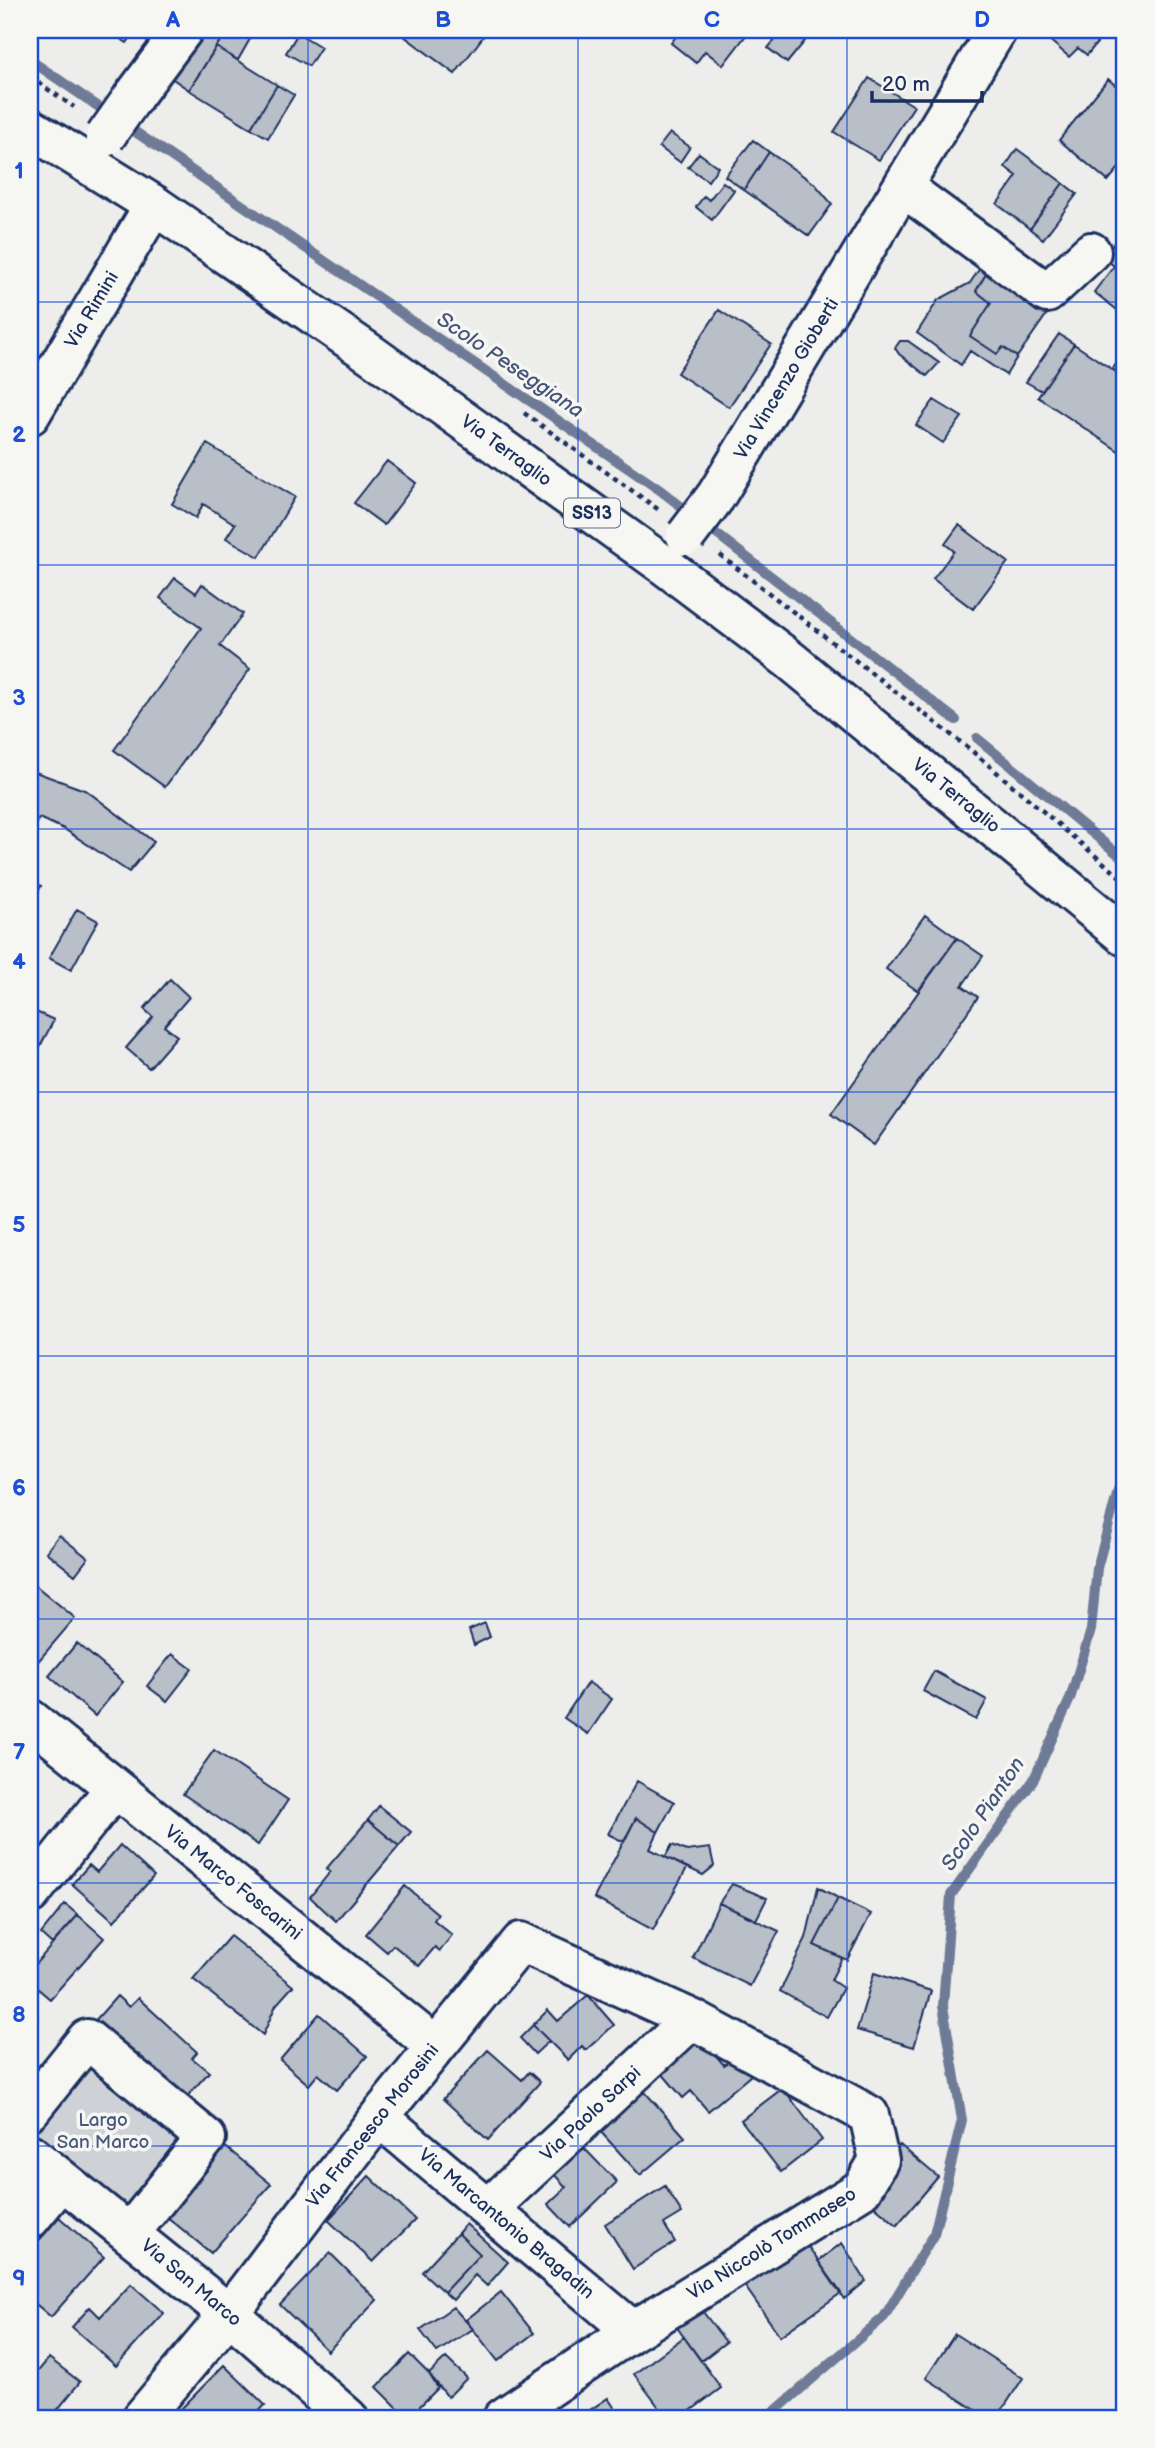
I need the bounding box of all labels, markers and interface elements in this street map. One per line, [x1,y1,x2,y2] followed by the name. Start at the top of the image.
[165,6,181,34] text: A
[435,6,451,34] text: B
[704,6,720,34] text: C
[974,6,990,34] text: D
[872,60,982,104] scale bar
[882,72,930,97] text: 20 m
[14,157,24,185] text: 1
[60,267,124,353] street label: Via Rimini
[730,294,844,464] street label: Via Vincenzo Gioberti
[432,307,588,423] water label: Scolo Peseggiana
[456,410,556,492] street label: Via Terraglio
[12,421,26,449] text: 2
[564,499,620,528] road number: SS13
[12,684,26,712] text: 3
[907,753,1005,839] street label: Via Terraglio
[12,948,26,976] text: 4
[12,1211,26,1239] text: 5
[12,1474,26,1502] text: 6
[13,1738,26,1766] text: 7
[936,1753,1030,1875] water label: Scolo Pianton
[160,1821,306,1945] street label: Via Marco Foscarini
[12,2001,26,2029] text: 8
[302,2039,444,2213] street label: Via Francesco Morosini
[536,2062,646,2166] street label: Via Paolo Sarpi
[57,2109,149,2154] park label: Largo San Marco
[413,2144,599,2304] street label: Via Marcantonio Bragadin
[683,2183,861,2305] street label: Via Niccolò Tommaseo
[136,2234,246,2332] street label: Via San Marco
[12,2265,26,2293] text: 9

